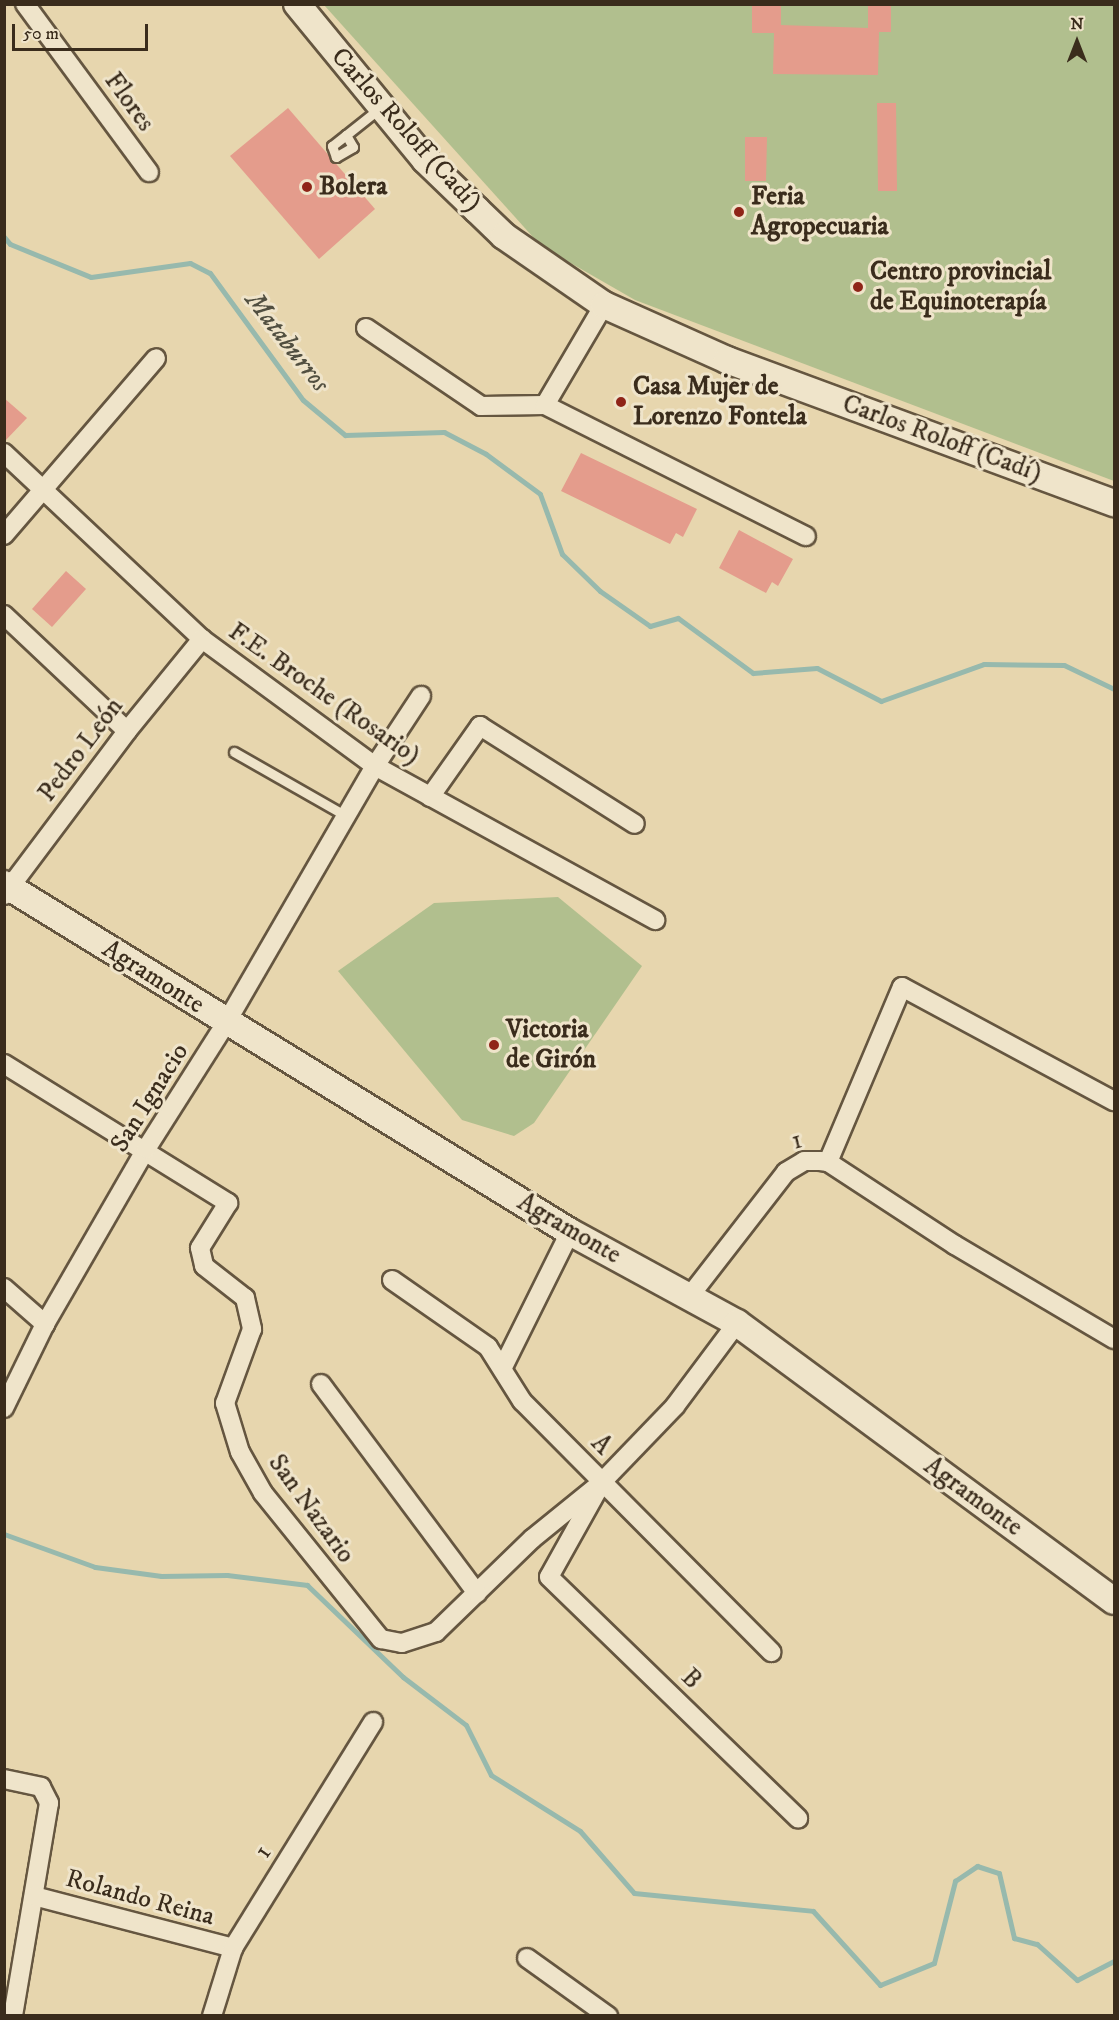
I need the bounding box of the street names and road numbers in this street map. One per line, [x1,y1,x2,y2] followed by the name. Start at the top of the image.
[324,42,488,218] street label: Carlos Roloff (Cadí)
[97,66,161,138] street label: Flores
[838,388,1046,490] street label: Carlos Roloff (Cadí)
[222,616,426,772] street label: F.E. Broche (Rosario)
[32,692,130,808] street label: Pedro León
[96,933,210,1021] street label: Agramonte
[104,1038,196,1158] street label: San Ignacio
[788,1125,806,1157] street label: 1
[512,1187,626,1271] street label: Agramonte
[584,1428,618,1462] street label: A
[261,1448,361,1570] street label: San Nazario
[917,1451,1029,1543] street label: Agramonte
[674,1662,708,1696] street label: B
[247,1840,279,1864] street label: 1
[62,1863,218,1933] street label: Rolando Reina

